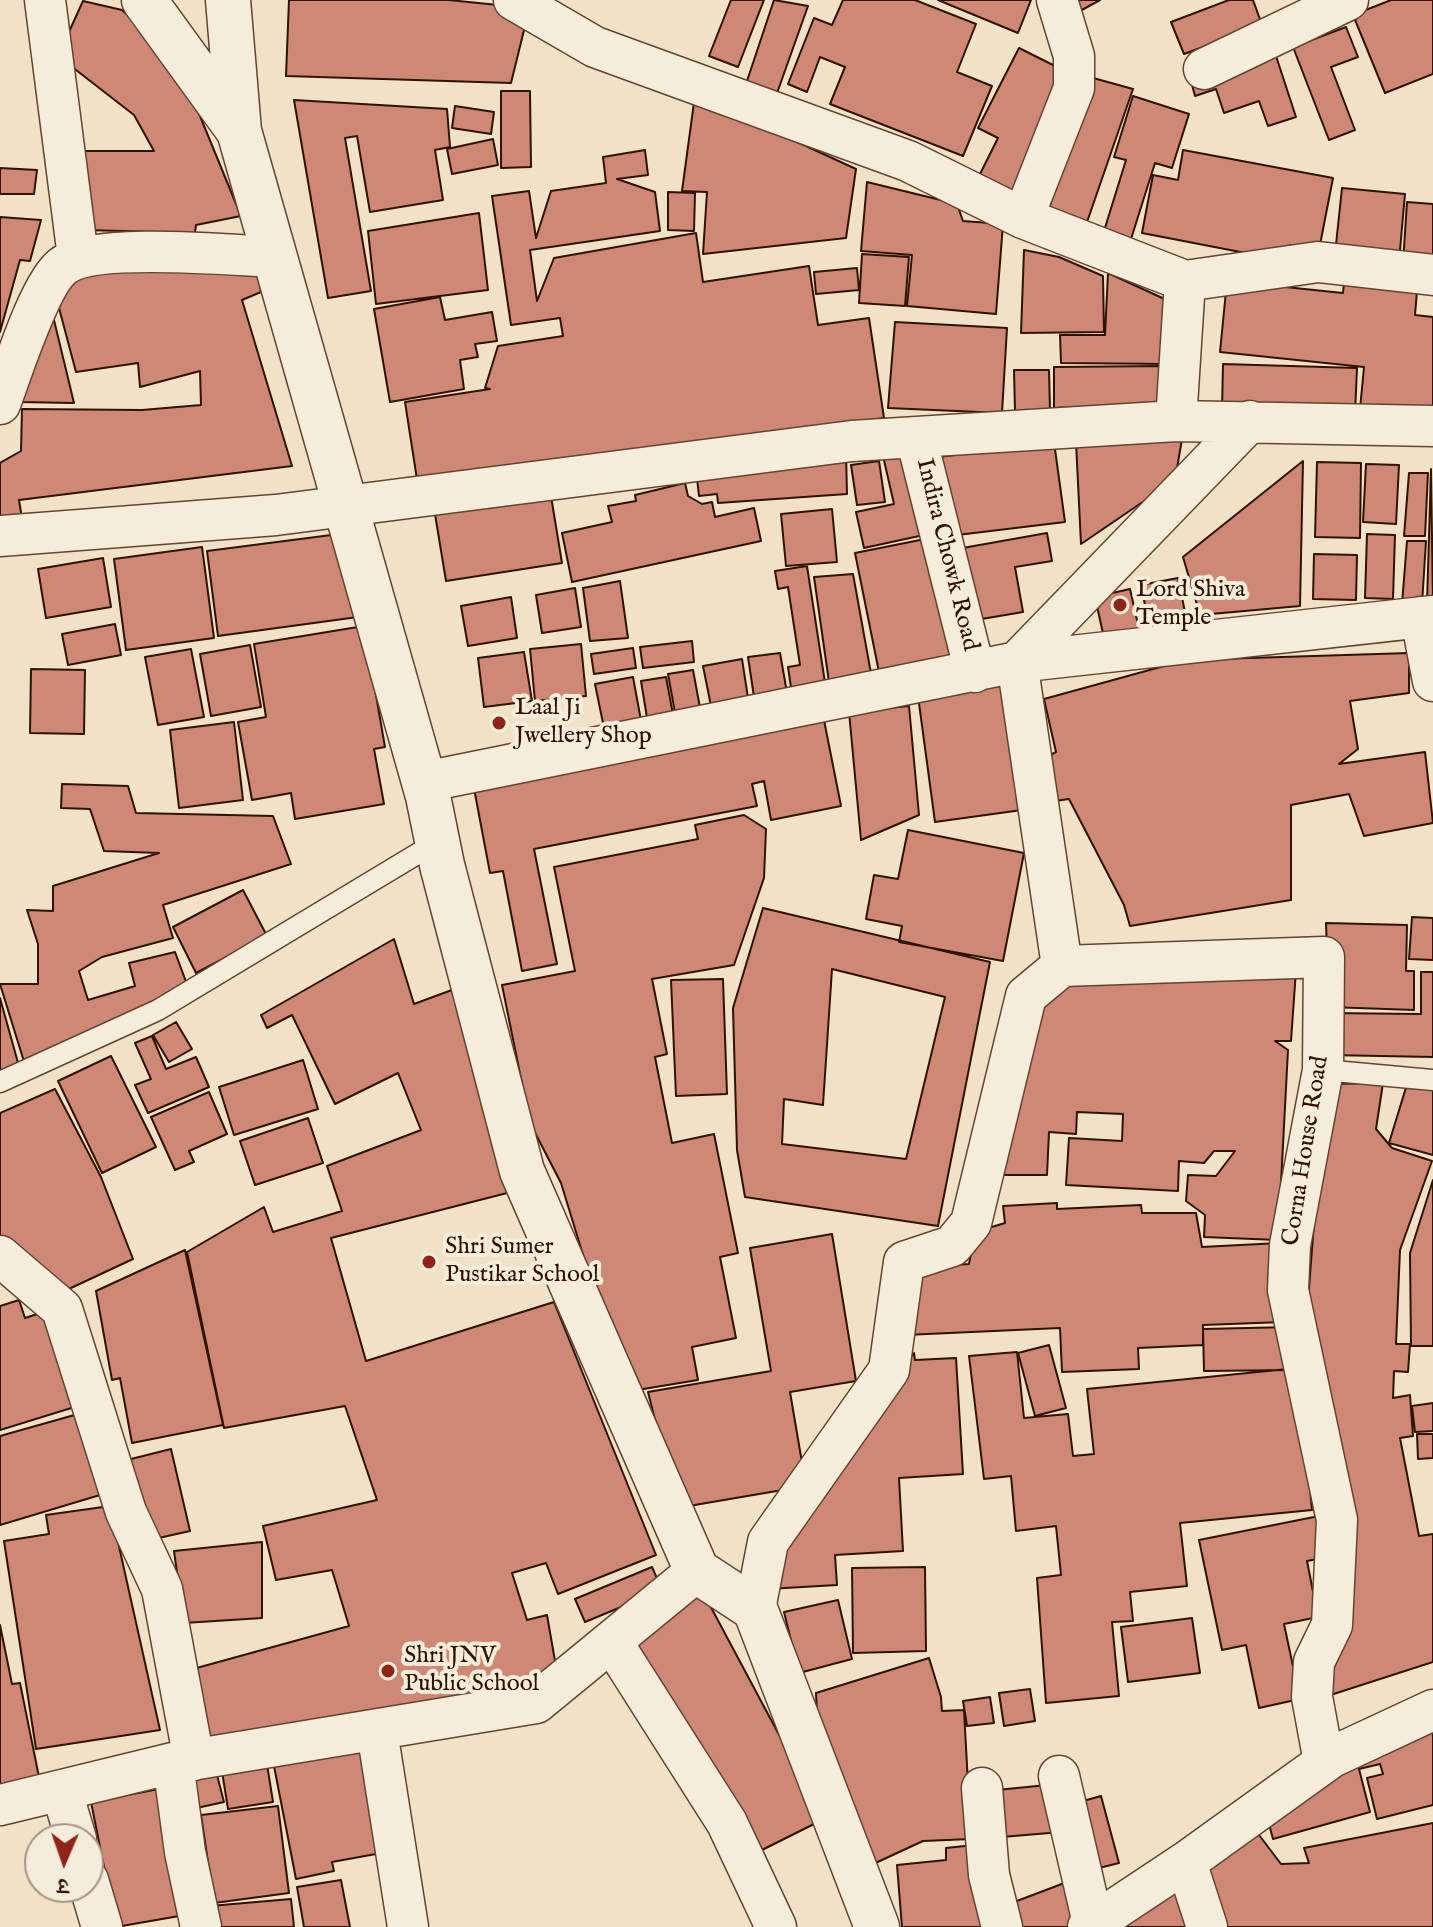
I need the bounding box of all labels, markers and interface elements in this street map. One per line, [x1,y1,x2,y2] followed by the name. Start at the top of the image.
[908,456,984,654] street label: Indira Chowk Road
[1136,577,1245,633] place label: Lord Shiva Temple
[1111,596,1129,614] marker: Lord Shiva Temple
[515,695,652,751] place label: Laal Ji Jwellery Shop
[490,714,508,732] marker: Laal Ji Jwellery Shop
[1278,1054,1336,1248] street label: Corna House Road
[445,1234,599,1290] place label: Shri Sumer Pustikar School
[420,1253,438,1271] marker: Shri Sumer Pustikar School
[404,1643,539,1699] place label: Shri JNV Public School
[379,1662,397,1680] marker: Shri JNV Public School
[24,1823,104,1903] north arrow
[57,1871,69,1899] text: उ

